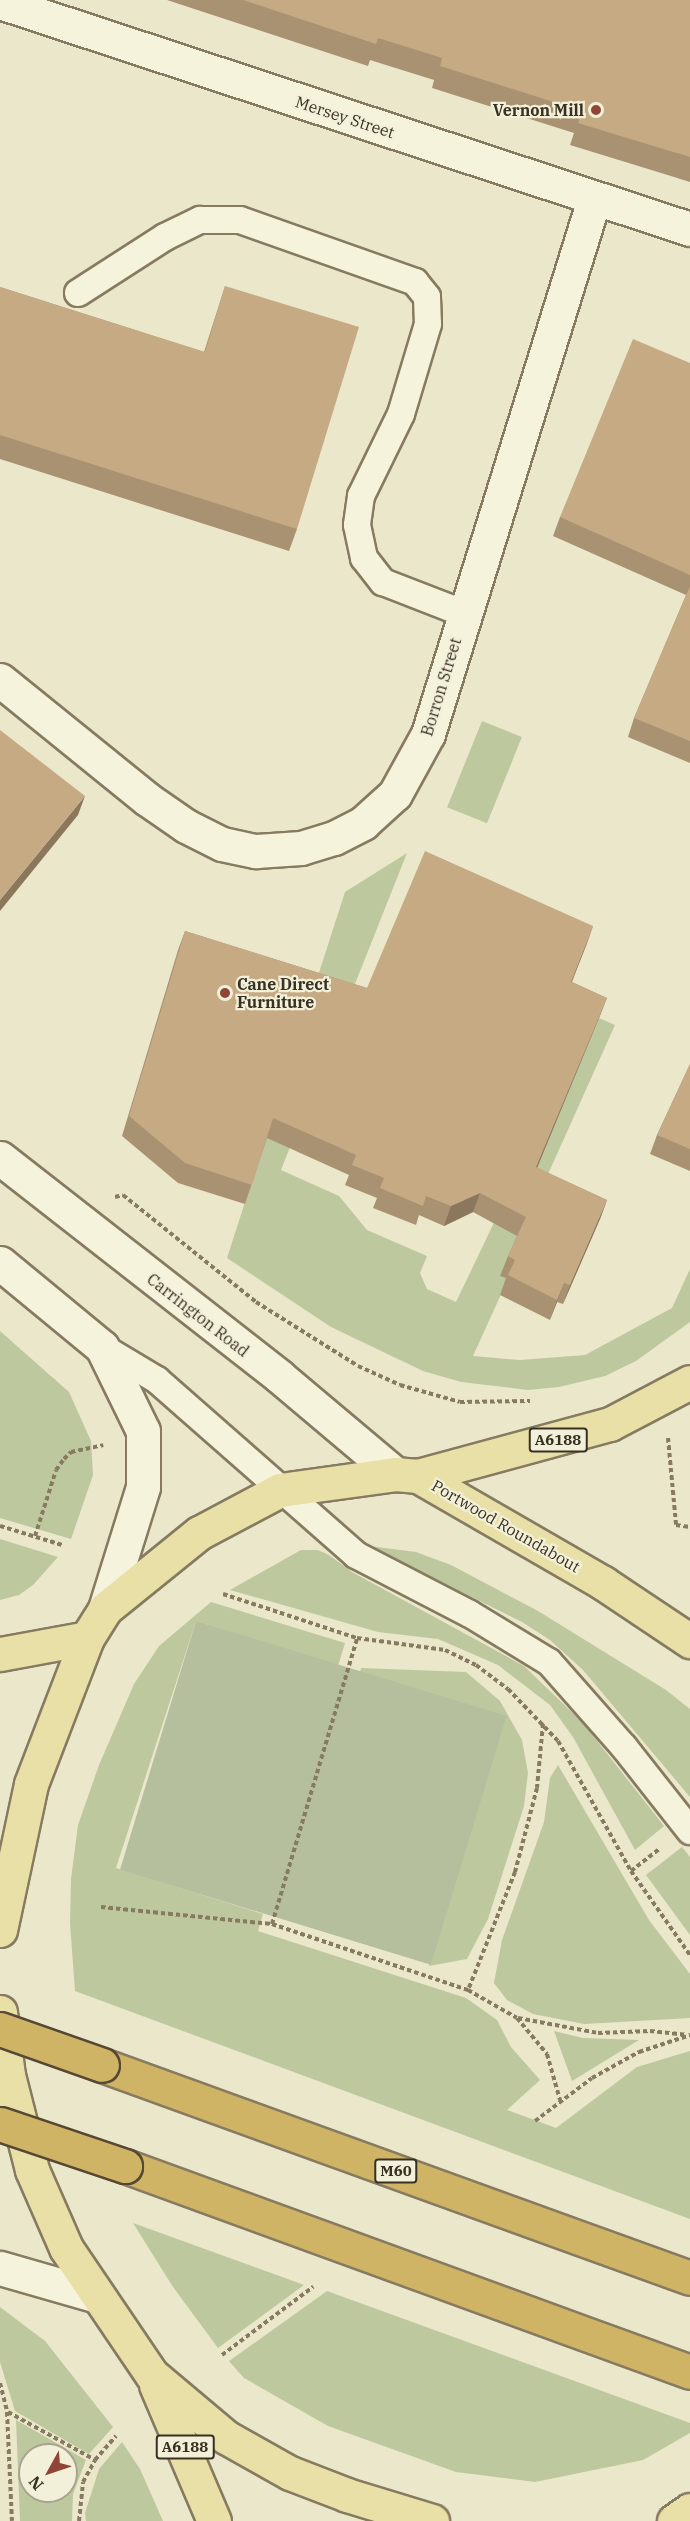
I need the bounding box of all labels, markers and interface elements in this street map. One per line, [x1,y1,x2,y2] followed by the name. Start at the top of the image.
[293,92,397,142] street label: Mersey Street
[493,100,584,120] place label: Vernon Mill
[589,103,603,117] marker: Vernon Mill
[417,636,465,738] street label: Borron Street
[237,974,329,1012] place label: Cane Direct Furniture
[218,986,232,1000] marker: Cane Direct Furniture
[143,1269,253,1361] street label: Carrington Road
[528,1428,588,1452] road number: A6188
[428,1476,584,1576] street label: Portwood Roundabout
[374,2159,418,2183] road number: M60
[155,2435,215,2459] road number: A6188
[18,2443,78,2503] north arrow
[24,2472,47,2495] text: N

